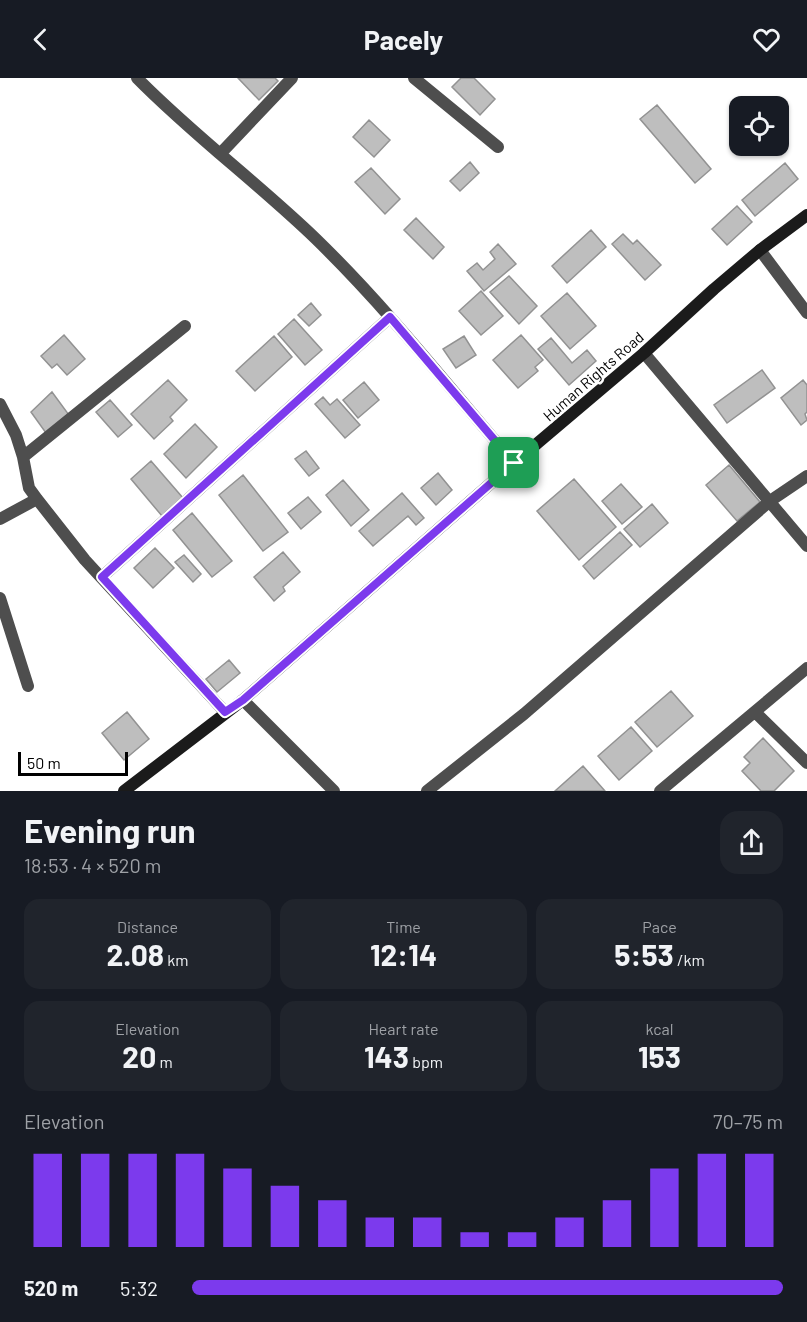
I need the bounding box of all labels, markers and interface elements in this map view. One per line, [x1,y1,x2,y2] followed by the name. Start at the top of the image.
[24,23,57,56] icon: back
[364,23,443,55] text: Pacely
[750,23,783,56] icon: heart
[729,96,789,156] map controls
[729,96,789,156] button: locate
[539,328,647,424] street label: Human Rights Road
[488,437,539,488] pin
[497,446,530,479] icon: arrive
[18,749,128,776] scale bar
[27,753,61,772] text: 50 m
[24,810,196,850] text: Evening run
[720,811,783,874] button: share
[24,853,161,877] text: 18:53 · 4 × 520 m
[117,917,178,936] text: Distance
[386,917,421,936] text: Time
[642,917,677,936] text: Pace
[107,936,164,972] text: 2.08
[370,936,437,972] text: 12:14
[614,936,674,972] text: 5:53
[164,950,188,969] text: km
[674,950,705,969] text: /km
[115,1019,180,1038] text: Elevation
[368,1019,439,1038] text: Heart rate
[646,1019,673,1038] text: kcal
[122,1038,156,1074] text: 20
[364,1038,409,1074] text: 143
[638,1038,681,1074] text: 153
[156,1052,173,1071] text: m
[409,1052,443,1071] text: bpm
[24,1109,105,1133] text: Elevation
[713,1109,783,1133] text: 70–75 m
[24,1276,78,1300] text: 520 m
[120,1276,158,1300] text: 5:32

